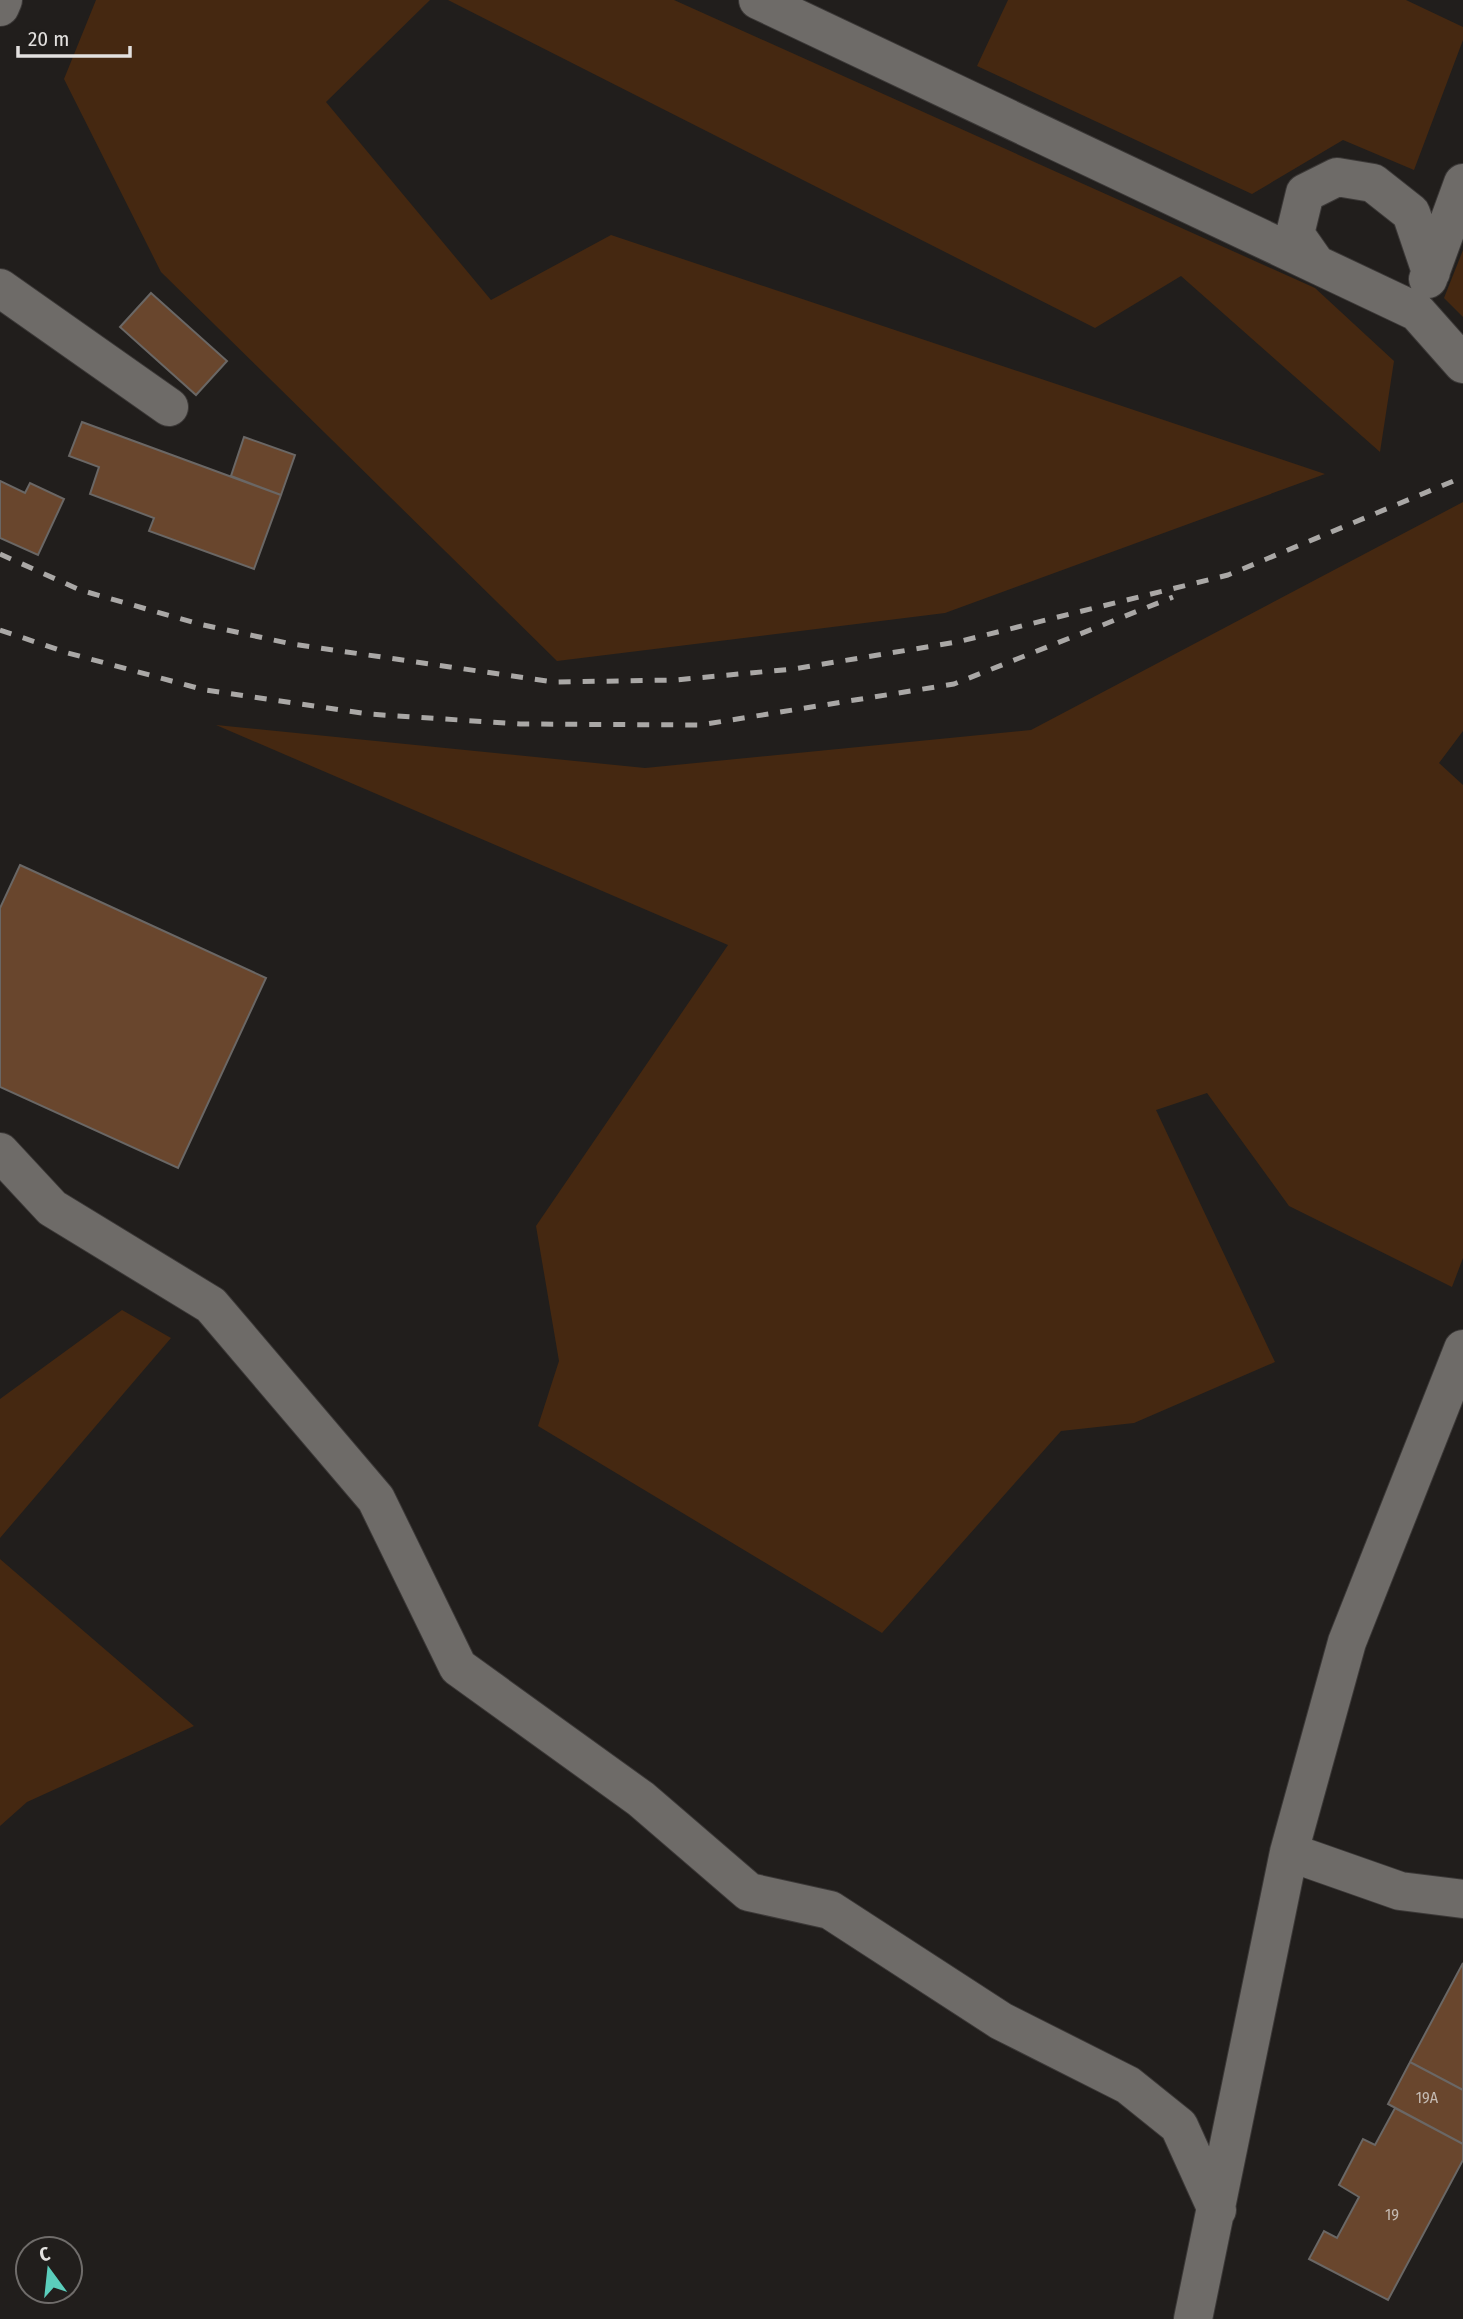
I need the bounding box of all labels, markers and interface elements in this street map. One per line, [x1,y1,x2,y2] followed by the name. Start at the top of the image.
[18,14,130,58] scale bar
[28,26,69,52] text: 20 m
[1416,2088,1439,2107] house number: 19А
[1385,2205,1399,2224] house number: 19
[14,2235,84,2305] north arrow
[37,2242,53,2266] text: С

